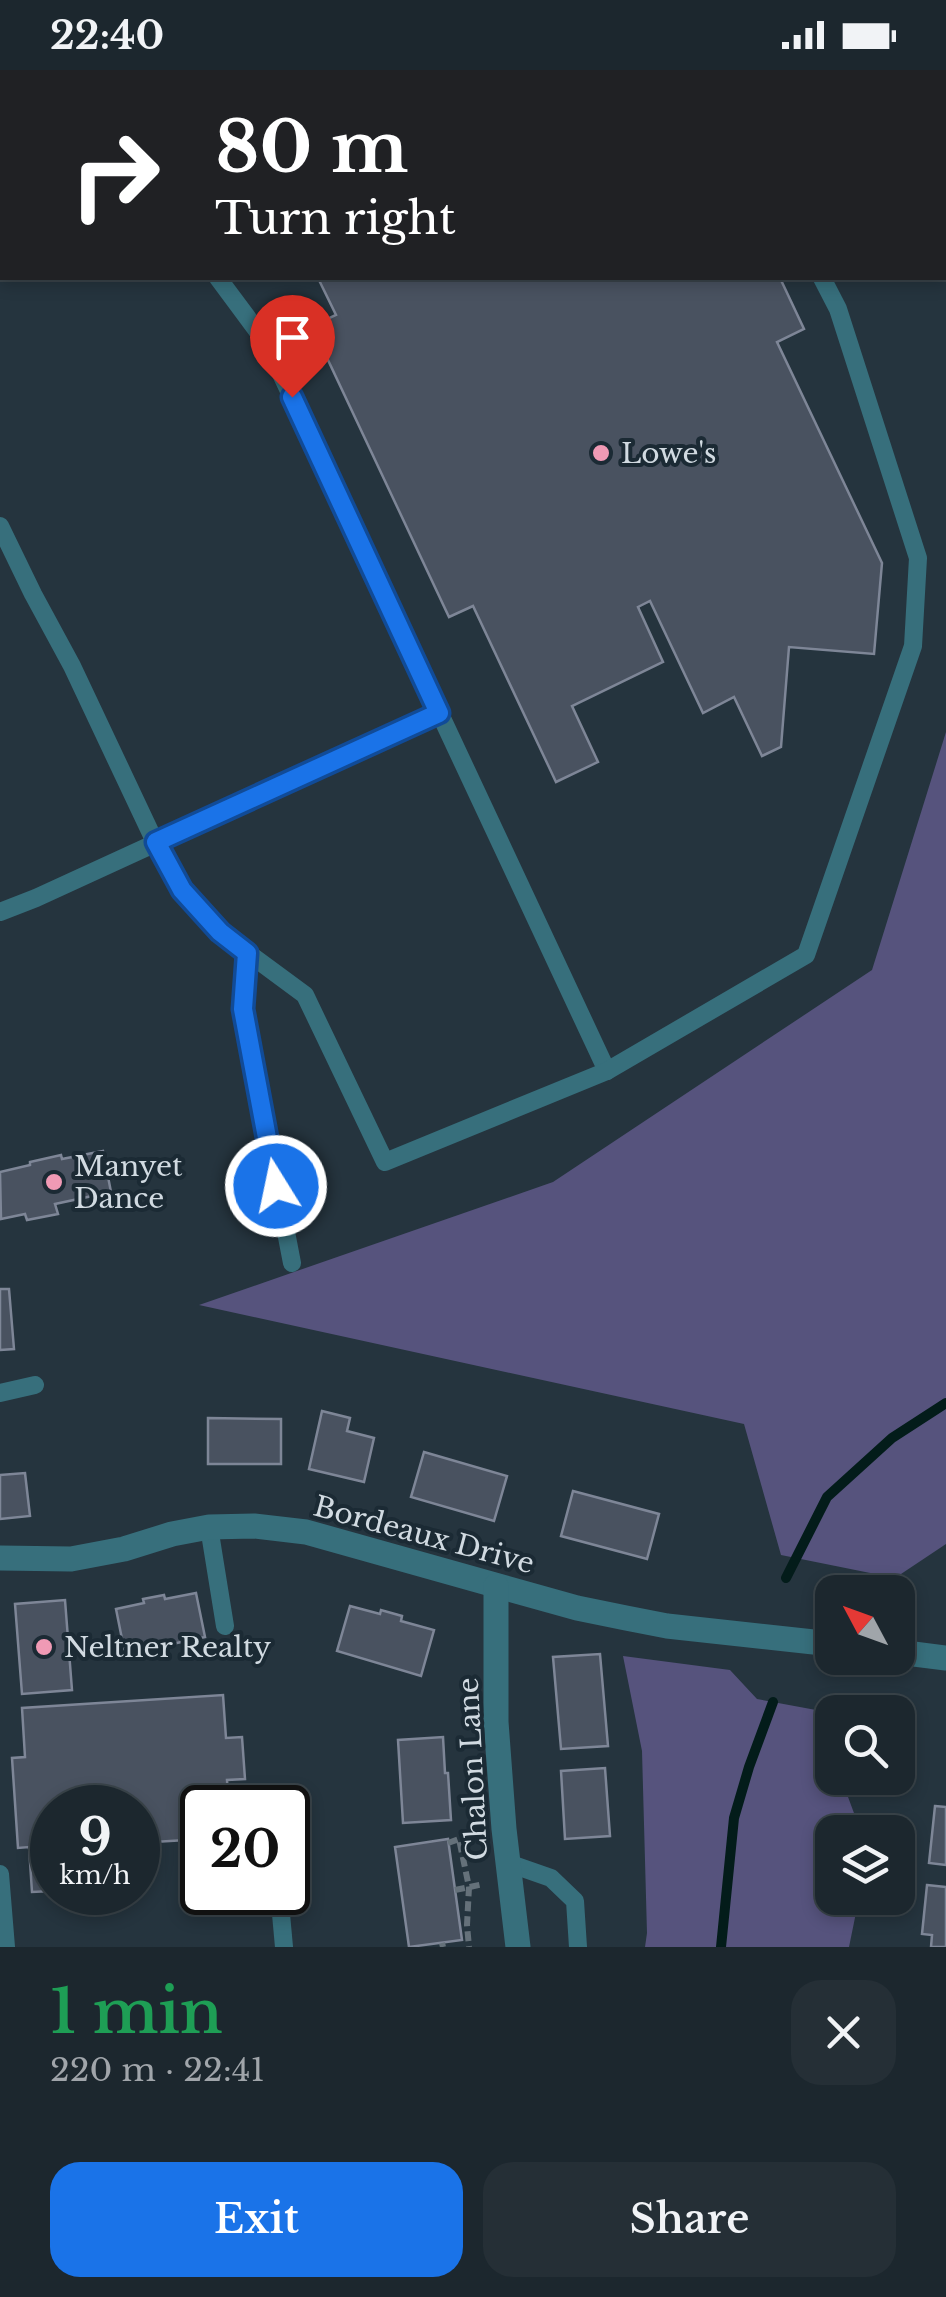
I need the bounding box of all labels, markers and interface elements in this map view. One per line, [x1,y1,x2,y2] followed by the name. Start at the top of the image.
[50,12,164,59] text: 22:40
[215,104,408,191] text: 80 m
[50,110,180,240] icon: right
[215,190,456,246] text: Turn right
[250,295,335,398] pin
[265,310,320,365] icon: arrive
[621,436,717,471] place label: Lowe's
[590,442,612,464] marker: Lowe's
[224,1134,328,1238] position arrow
[74,1149,183,1216] place label: Manyet Dance
[43,1171,65,1193] marker: Manyet Dance
[310,1489,538,1581] street label: Bordeaux Drive
[815,1575,915,1675] north arrow
[815,1575,915,1915] map controls
[64,1630,271,1665] place label: Neltner Realty
[33,1636,55,1658] marker: Neltner Realty
[451,1677,495,1861] street label: Chalon Lane
[815,1695,915,1795] button: search
[180,1785,310,1915] speed limit sign: 20
[78,1806,112,1869] text: 9
[815,1815,915,1915] button: layers
[60,1860,130,1891] text: km/h
[50,1975,223,2049] text: 1 min
[791,1980,896,2085] button: close
[50,2050,265,2090] text: 220 m · 22:41
[50,2162,463,2277] button: Exit
[483,2162,896,2277] button: Share

